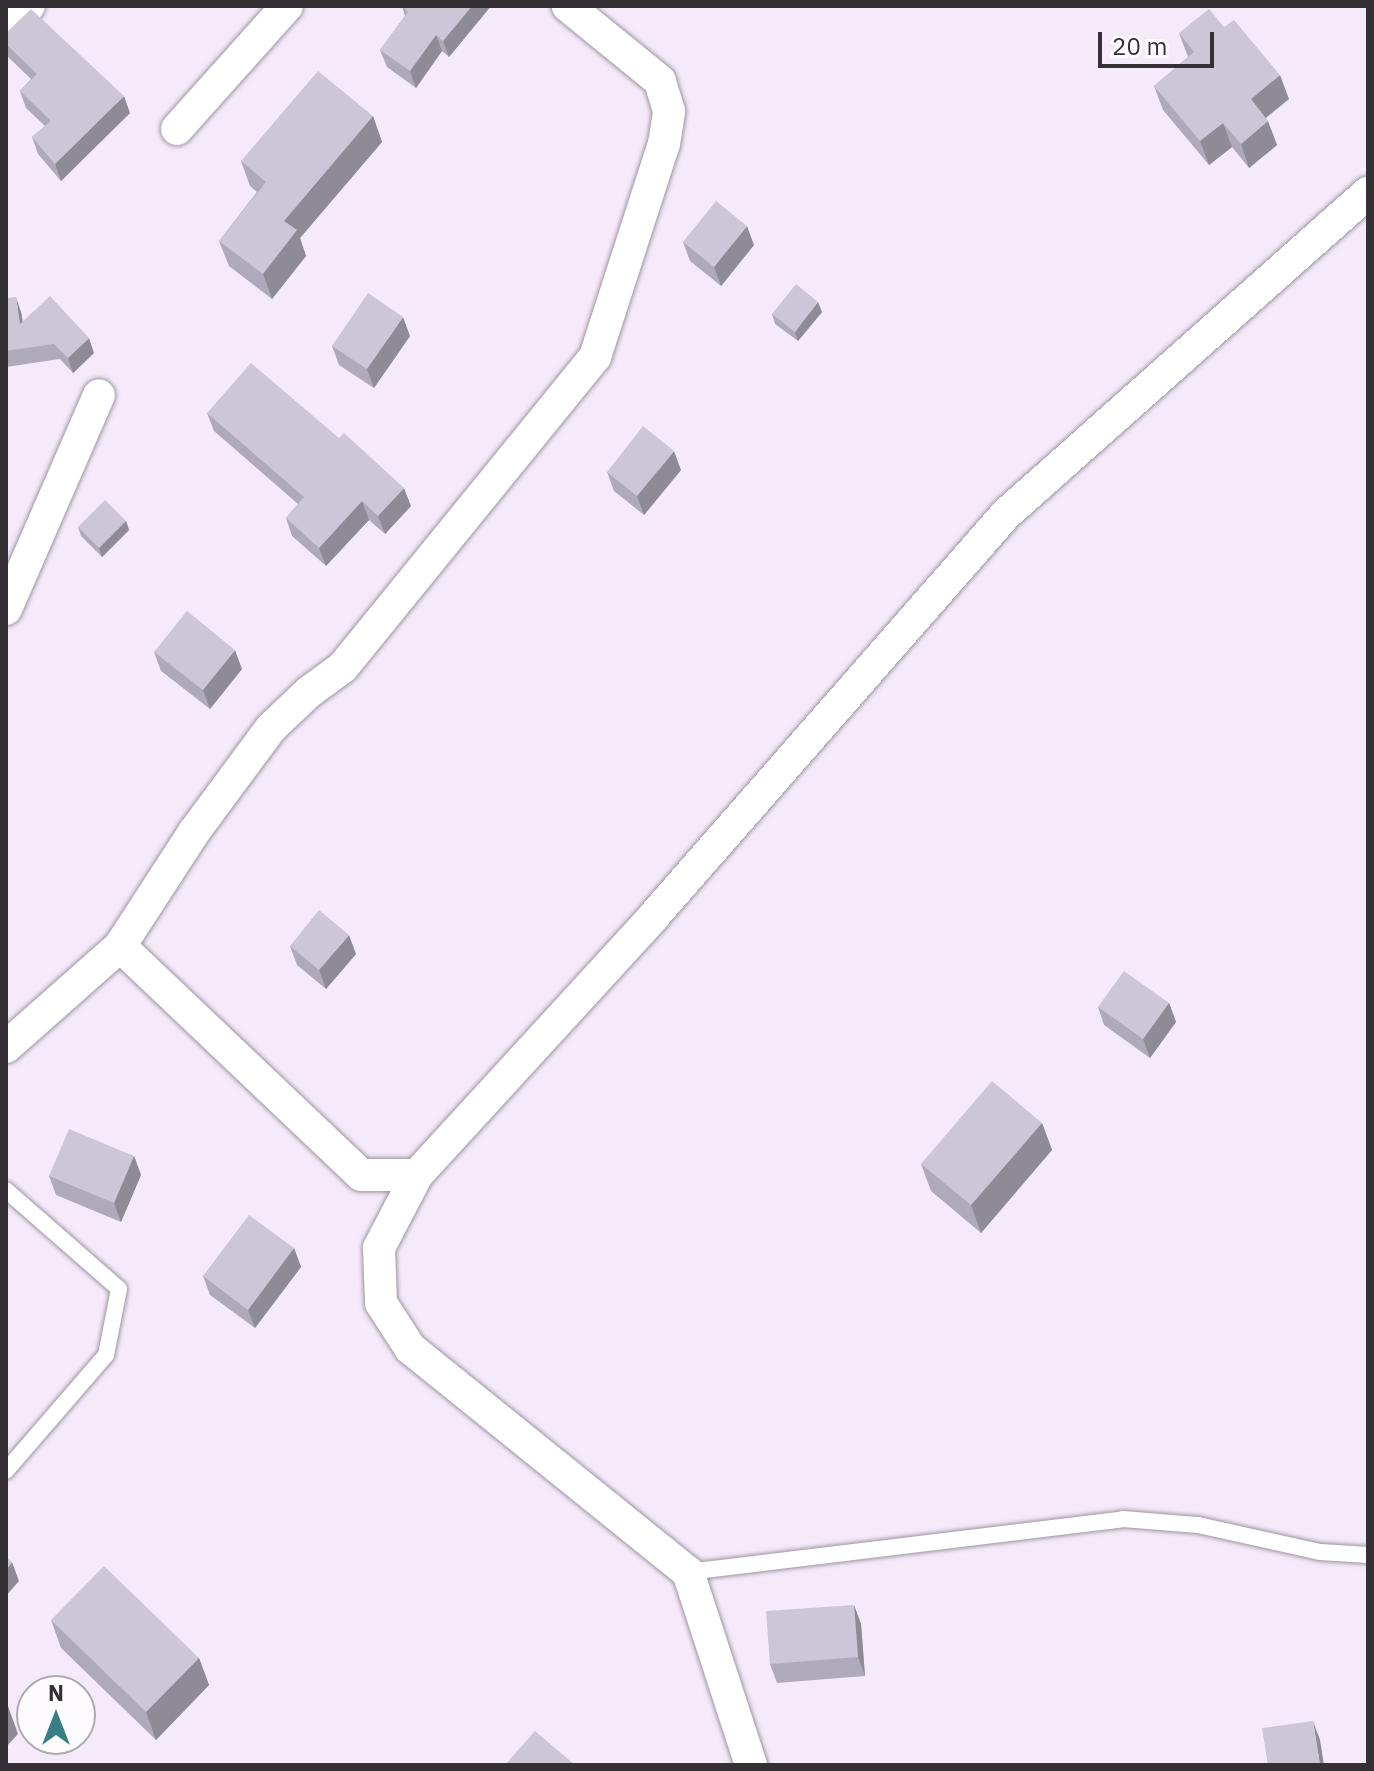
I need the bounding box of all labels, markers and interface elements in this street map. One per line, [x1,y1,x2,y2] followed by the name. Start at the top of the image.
[1102,16,1218,66] scale bar
[1112,30,1167,62] text: 20 m
[16,1675,96,1755] north arrow
[48,1678,64,1707] text: N

